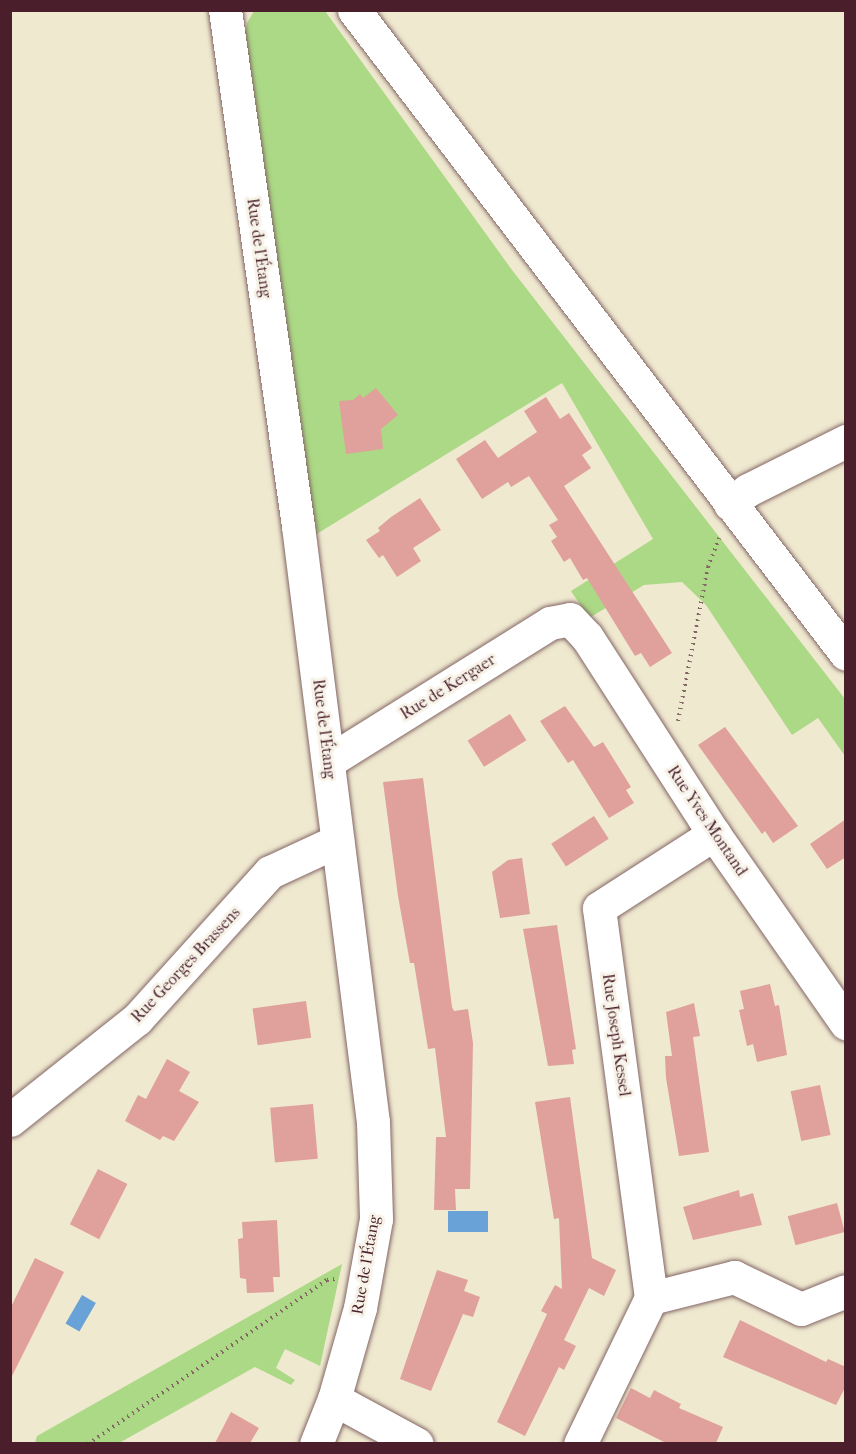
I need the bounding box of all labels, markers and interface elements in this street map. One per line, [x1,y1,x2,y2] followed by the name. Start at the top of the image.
[243,197,275,299] street label: Rue de l'Étang
[397,650,499,724] street label: Rue de Kergaer
[308,678,340,780] street label: Rue de l'Étang
[663,762,751,880] street label: Rue Yves Montand
[127,903,245,1027] street label: Rue Georges Brassens
[598,972,634,1098] street label: Rue Joseph Kessel
[348,1214,384,1316] street label: Rue de l'Étang

